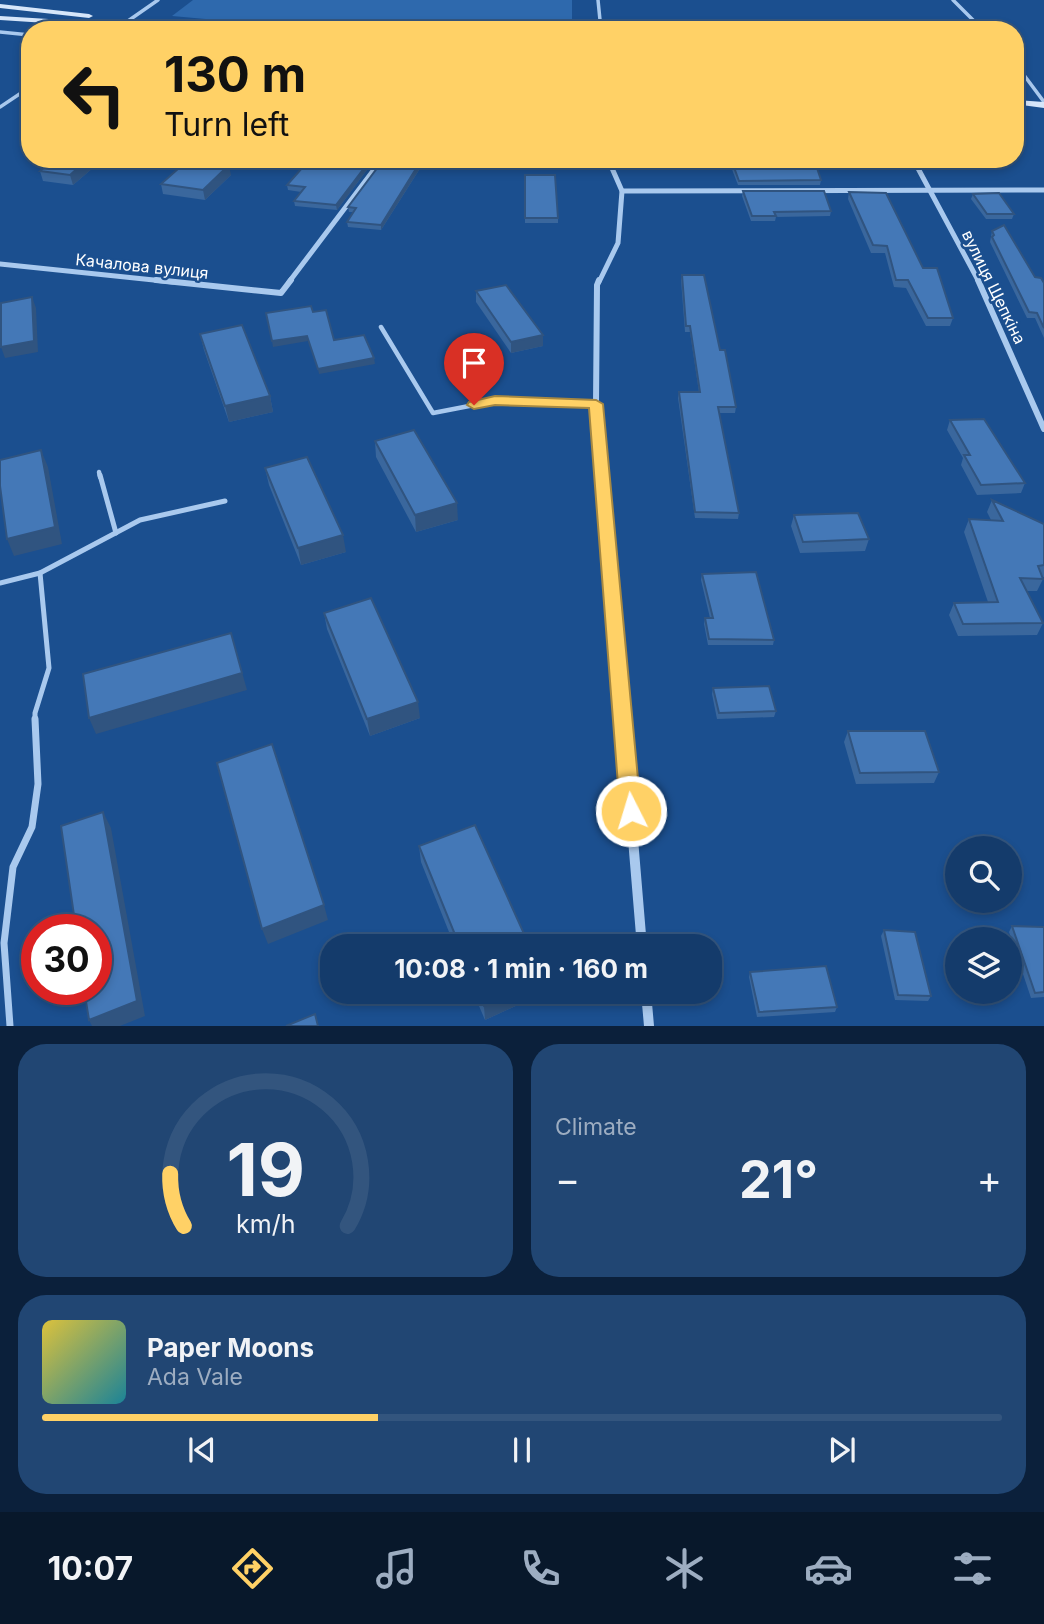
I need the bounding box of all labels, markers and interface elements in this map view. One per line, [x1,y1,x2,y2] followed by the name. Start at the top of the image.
[164,45,306,104] text: 130 m
[49,49,140,140] icon: left
[164,105,289,144] text: Turn left
[958,227,1030,347] street label: вулиця Щепкіна
[74,249,210,283] street label: Качалова вулиця
[444,333,504,405] pin
[455,344,493,382] icon: arrive
[594,774,668,848] position arrow
[945,836,1022,1004] map controls
[945,836,1022,913] button: search
[21,914,112,1005] speed limit sign: 30
[945,927,1022,1004] button: layers
[394,953,648,984] text: 10:08 · 1 min · 160 m
[555,1113,637,1141] text: Climate
[226,1126,305,1215] text: 19
[739,1148,818,1211] text: 21°
[555,1156,580,1202] text: −
[977,1156,1002,1202] text: +
[236,1209,295,1239] text: km/h
[147,1332,314,1363] text: Paper Moons
[147,1363,243,1391] text: Ada Vale
[183,1431,221,1469] icon: previous
[503,1431,541,1469] icon: pause
[823,1431,861,1469] icon: next
[228,1544,277,1593] icon: directions
[372,1544,421,1593] icon: music
[516,1544,565,1593] icon: phone
[660,1544,709,1593] icon: climate
[804,1544,853,1593] icon: car
[948,1544,997,1593] icon: filters
[47,1549,133,1588] text: 10:07

